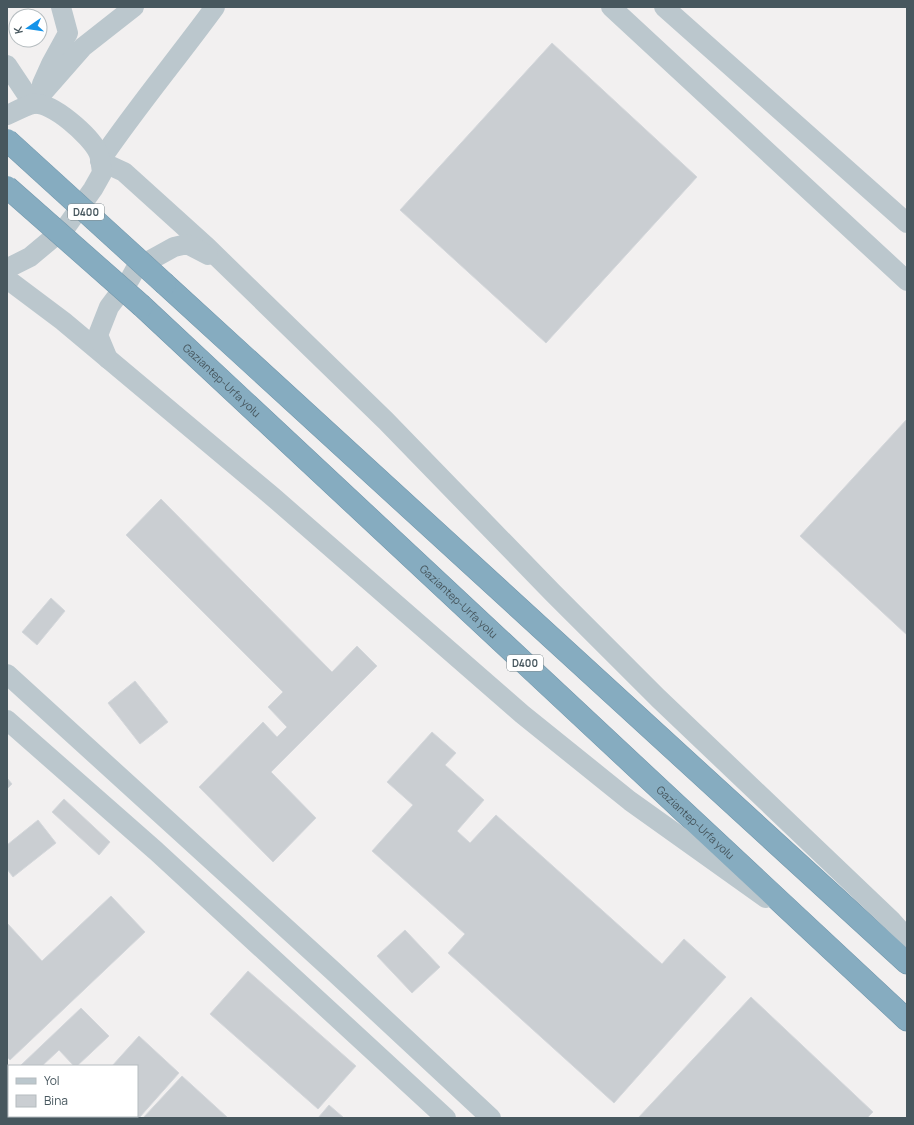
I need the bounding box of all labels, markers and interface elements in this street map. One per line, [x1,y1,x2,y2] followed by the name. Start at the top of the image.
[8,8,48,48] north arrow
[9,24,26,36] text: K
[68,204,104,220] road number: D400
[180,340,264,420] street label: Gaziantep-Urfa yolu
[417,561,501,641] street label: Gaziantep-Urfa yolu
[507,655,543,671] road number: D400
[654,782,738,862] street label: Gaziantep-Urfa yolu
[8,1065,138,1117] legend
[44,1072,60,1089] text: Yol
[44,1092,68,1109] text: Bina

